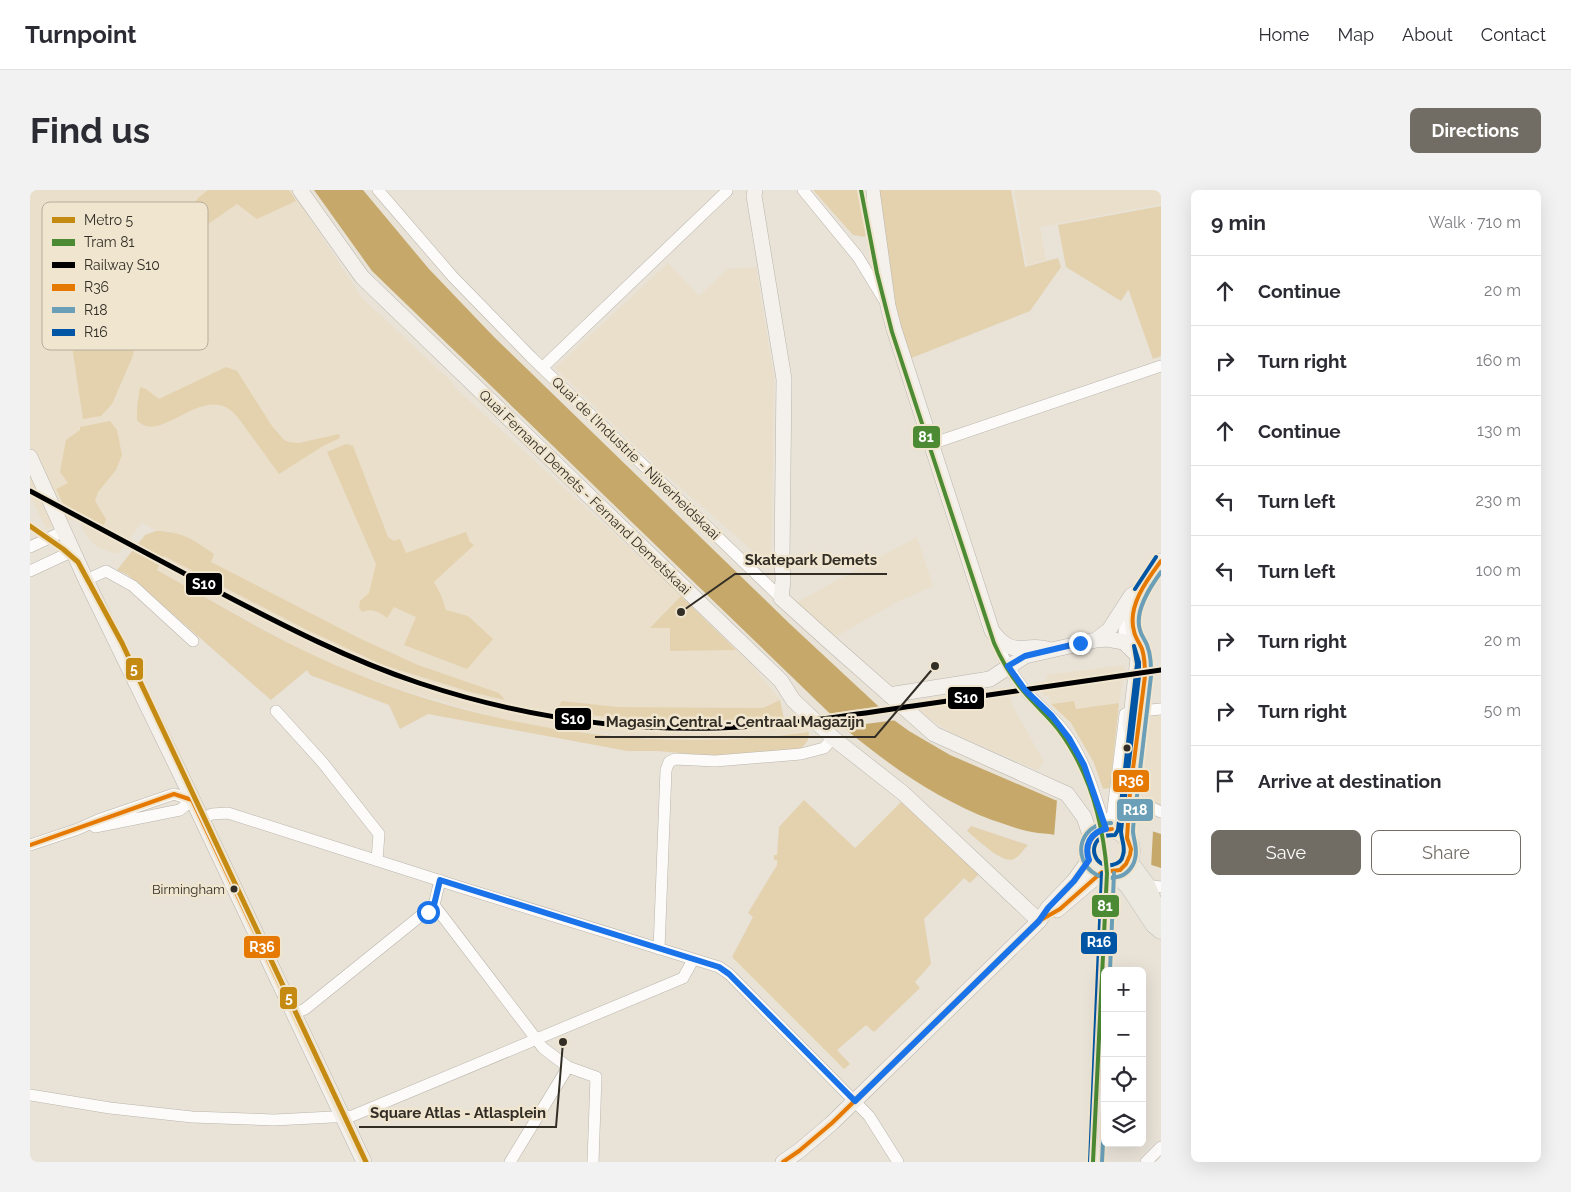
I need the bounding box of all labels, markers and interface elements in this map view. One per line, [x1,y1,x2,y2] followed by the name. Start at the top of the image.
[25,20,137,49] text: Turnpoint
[1258,24,1309,45] text: Home
[1337,24,1374,45] text: Map
[1402,24,1453,45] text: About
[1481,24,1546,45] text: Contact
[1410,108,1541,153] button: Directions
[30,110,150,151] text: Find us
[42,202,208,350] legend
[1211,210,1266,235] text: 9 min
[84,212,134,228] text: Metro 5
[1428,213,1521,232] text: Walk · 710 m
[84,234,135,250] text: Tram 81
[84,257,160,273] text: Railway S10
[1211,277,1239,305] icon: ahead
[84,279,109,295] text: R36
[1258,280,1341,302] text: Continue
[1484,281,1521,300] text: 20 m
[84,302,107,318] text: R18
[84,324,108,340] text: R16
[1211,347,1239,375] icon: right
[1258,350,1347,372] text: Turn right
[1476,351,1521,370] text: 160 m
[549,373,723,543] street label: Quai de l'Industrie - Nijverheidskaai
[476,386,694,598] street label: Quai Fernand Demets - Fernand Demetskaai
[1211,417,1239,445] icon: ahead
[1258,420,1341,442] text: Continue
[1477,421,1521,440] text: 130 m
[912,425,941,449] line badge: 81
[918,429,934,445] text: 81
[1211,487,1239,515] icon: left
[1258,490,1335,512] text: Turn left
[1476,491,1521,510] text: 230 m
[735,544,887,574] callout: Skatepark Demets
[745,551,877,569] text: Skatepark Demets
[1211,557,1239,585] icon: left
[1258,560,1335,582] text: Turn left
[1476,561,1521,580] text: 100 m
[185,572,223,596] line badge: S10
[192,576,216,592] text: S10
[1211,627,1239,655] icon: right
[1258,630,1347,652] text: Turn right
[1484,631,1521,650] text: 20 m
[1069,632,1092,655] route end
[125,657,144,681] line badge: 5
[130,661,138,677] text: 5
[947,686,985,710] line badge: S10
[954,690,978,706] text: S10
[1211,697,1239,725] icon: right
[1258,700,1347,722] text: Turn right
[1484,701,1521,720] text: 50 m
[554,707,592,731] line badge: S10
[595,707,875,737] callout: Magasin Central - Centraal Magazijn
[561,711,585,727] text: S10
[606,713,864,731] text: Magasin Central - Centraal Magazijn
[1122,743,1132,753] unlabelled marker
[1211,767,1239,795] icon: arrive
[1112,769,1150,793] line badge: R36
[1258,770,1442,792] text: Arrive at destination
[1118,773,1144,789] text: R36
[1116,798,1154,822] line badge: R18
[1123,802,1147,818] text: R18
[1211,830,1361,875] button: Save
[1371,830,1521,875] button: Share
[152,882,225,897] place label: Birmingham
[229,884,239,894] marker: Birmingham
[1091,894,1120,918] line badge: 81
[1097,898,1113,914] text: 81
[417,901,440,924] route start
[1080,931,1118,955] line badge: R16
[1087,934,1111,950] text: R16
[243,935,281,959] line badge: R36
[249,939,275,955] text: R36
[1101,967,1146,1147] map controls
[1101,967,1146,1012] button: +
[279,986,298,1010] line badge: 5
[285,990,293,1006] text: 5
[1101,1012,1146,1057] button: −
[1101,1057,1146,1102] button: locate
[359,1097,556,1127] callout: Square Atlas - Atlasplein
[1101,1102,1146,1147] button: layers
[370,1104,546,1122] text: Square Atlas - Atlasplein

